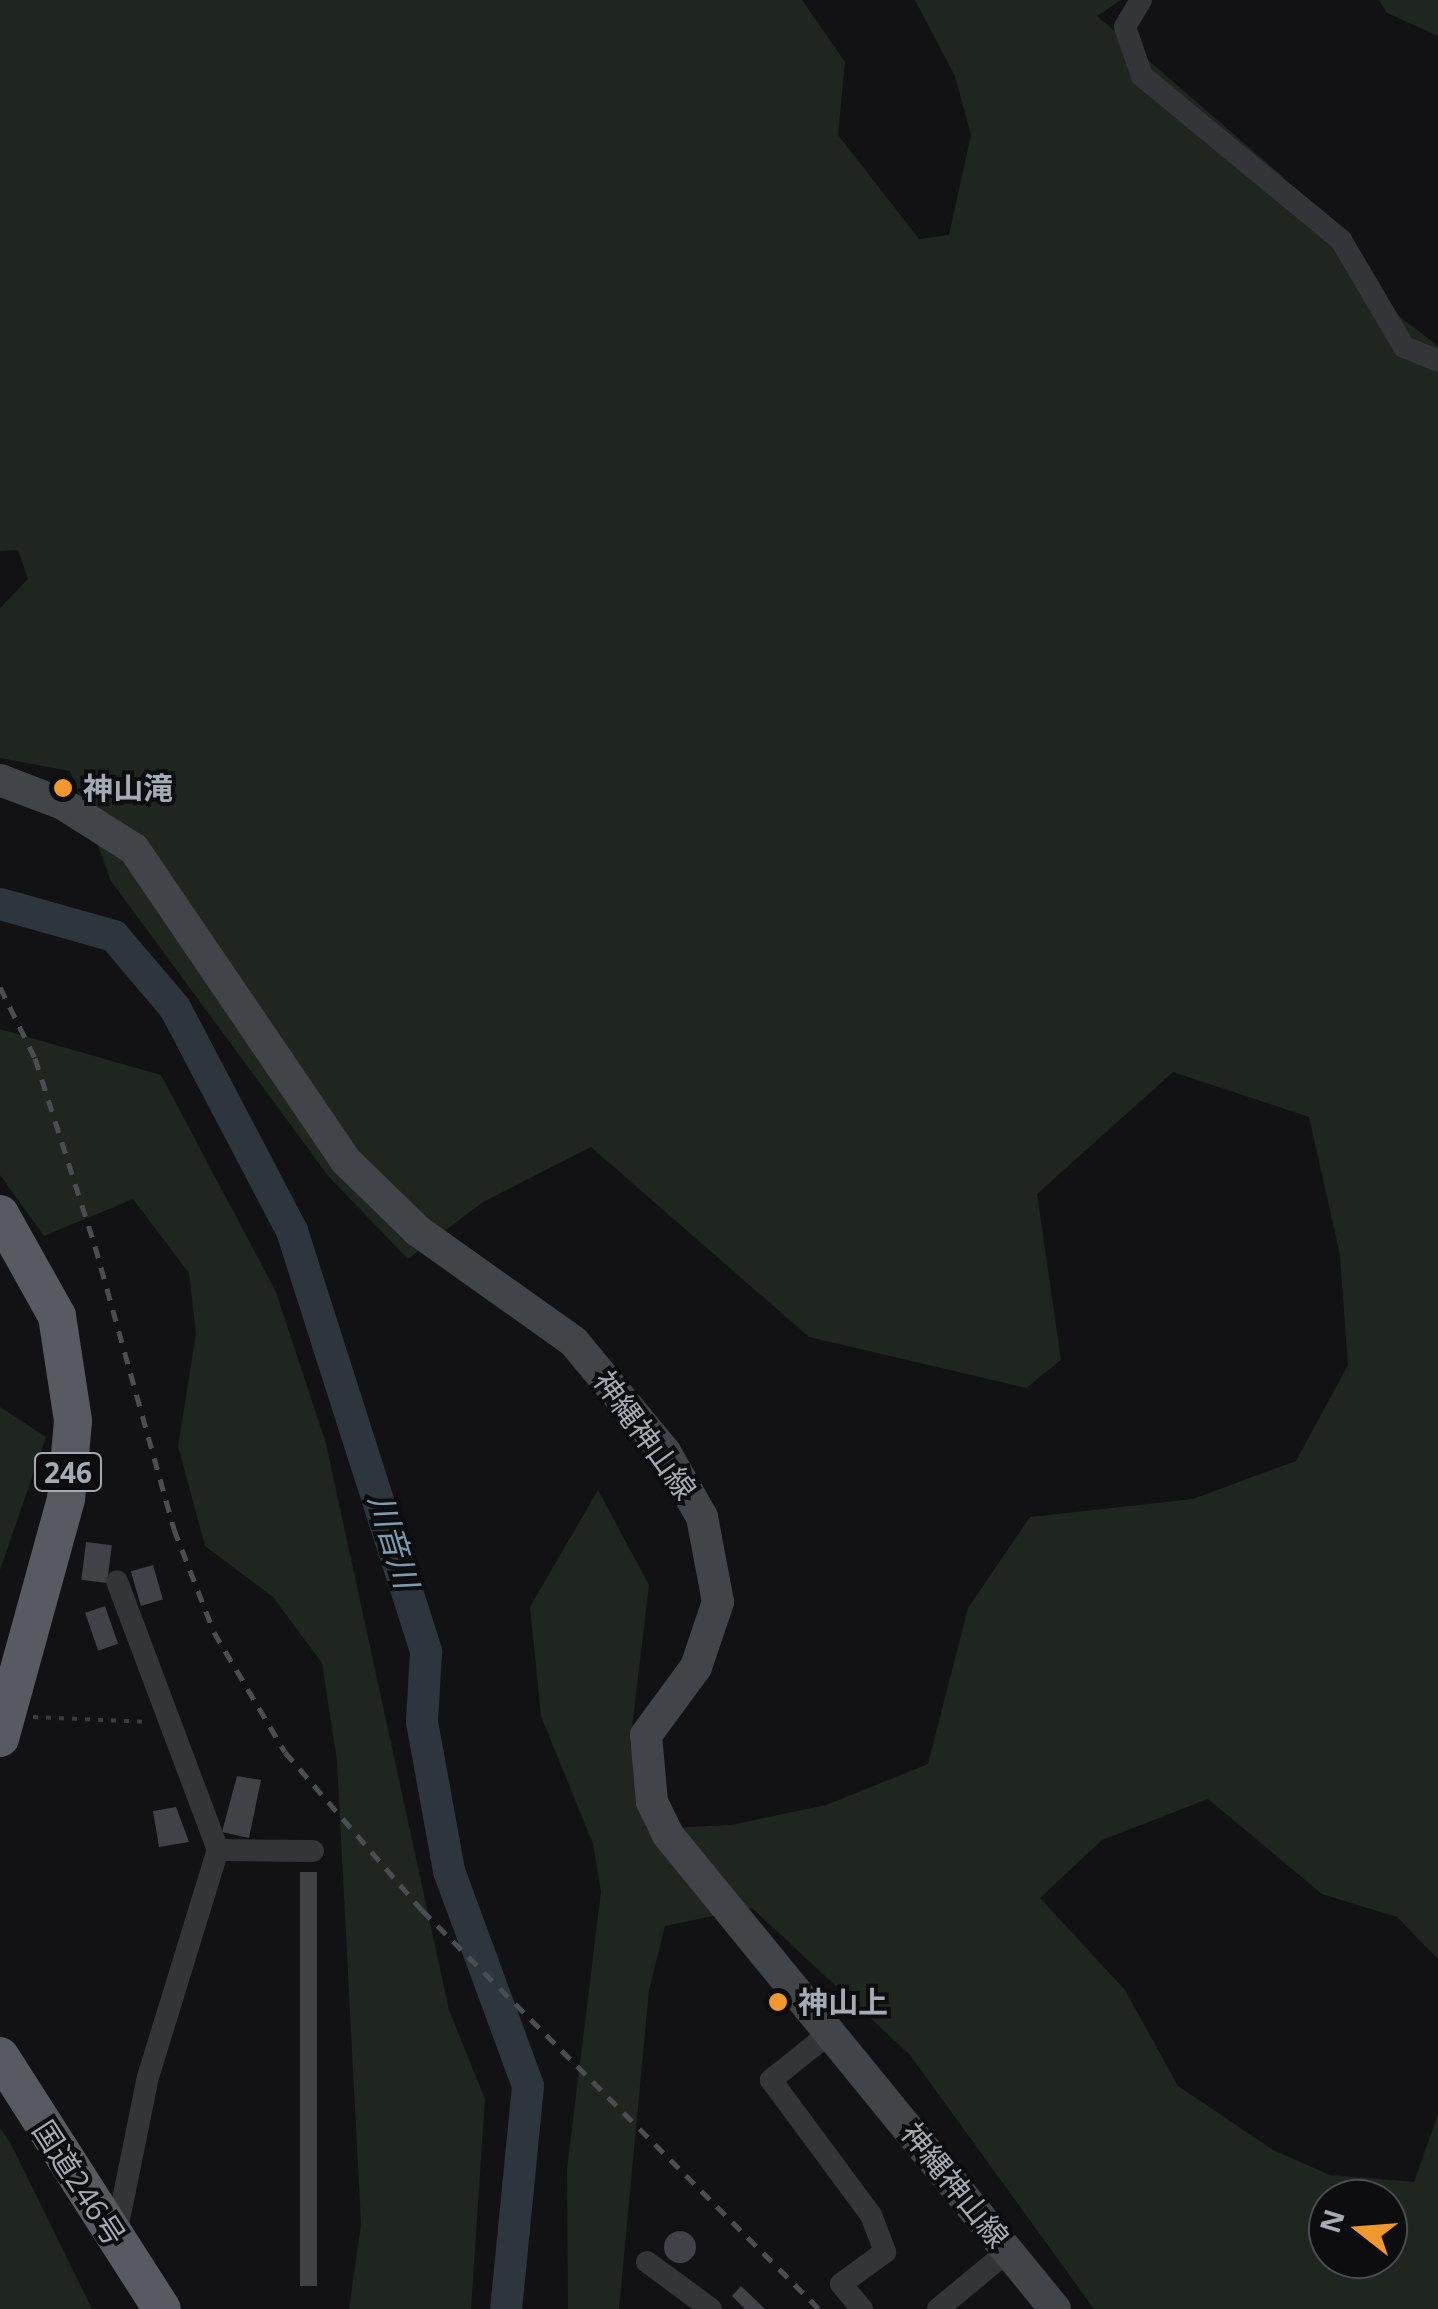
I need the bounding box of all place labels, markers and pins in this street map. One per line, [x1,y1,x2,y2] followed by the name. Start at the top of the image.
[83,770,173,806] place label: 神山滝
[52,777,74,799] marker: 神山滝
[798,1984,888,2020] place label: 神山上
[767,1991,789,2013] marker: 神山上

